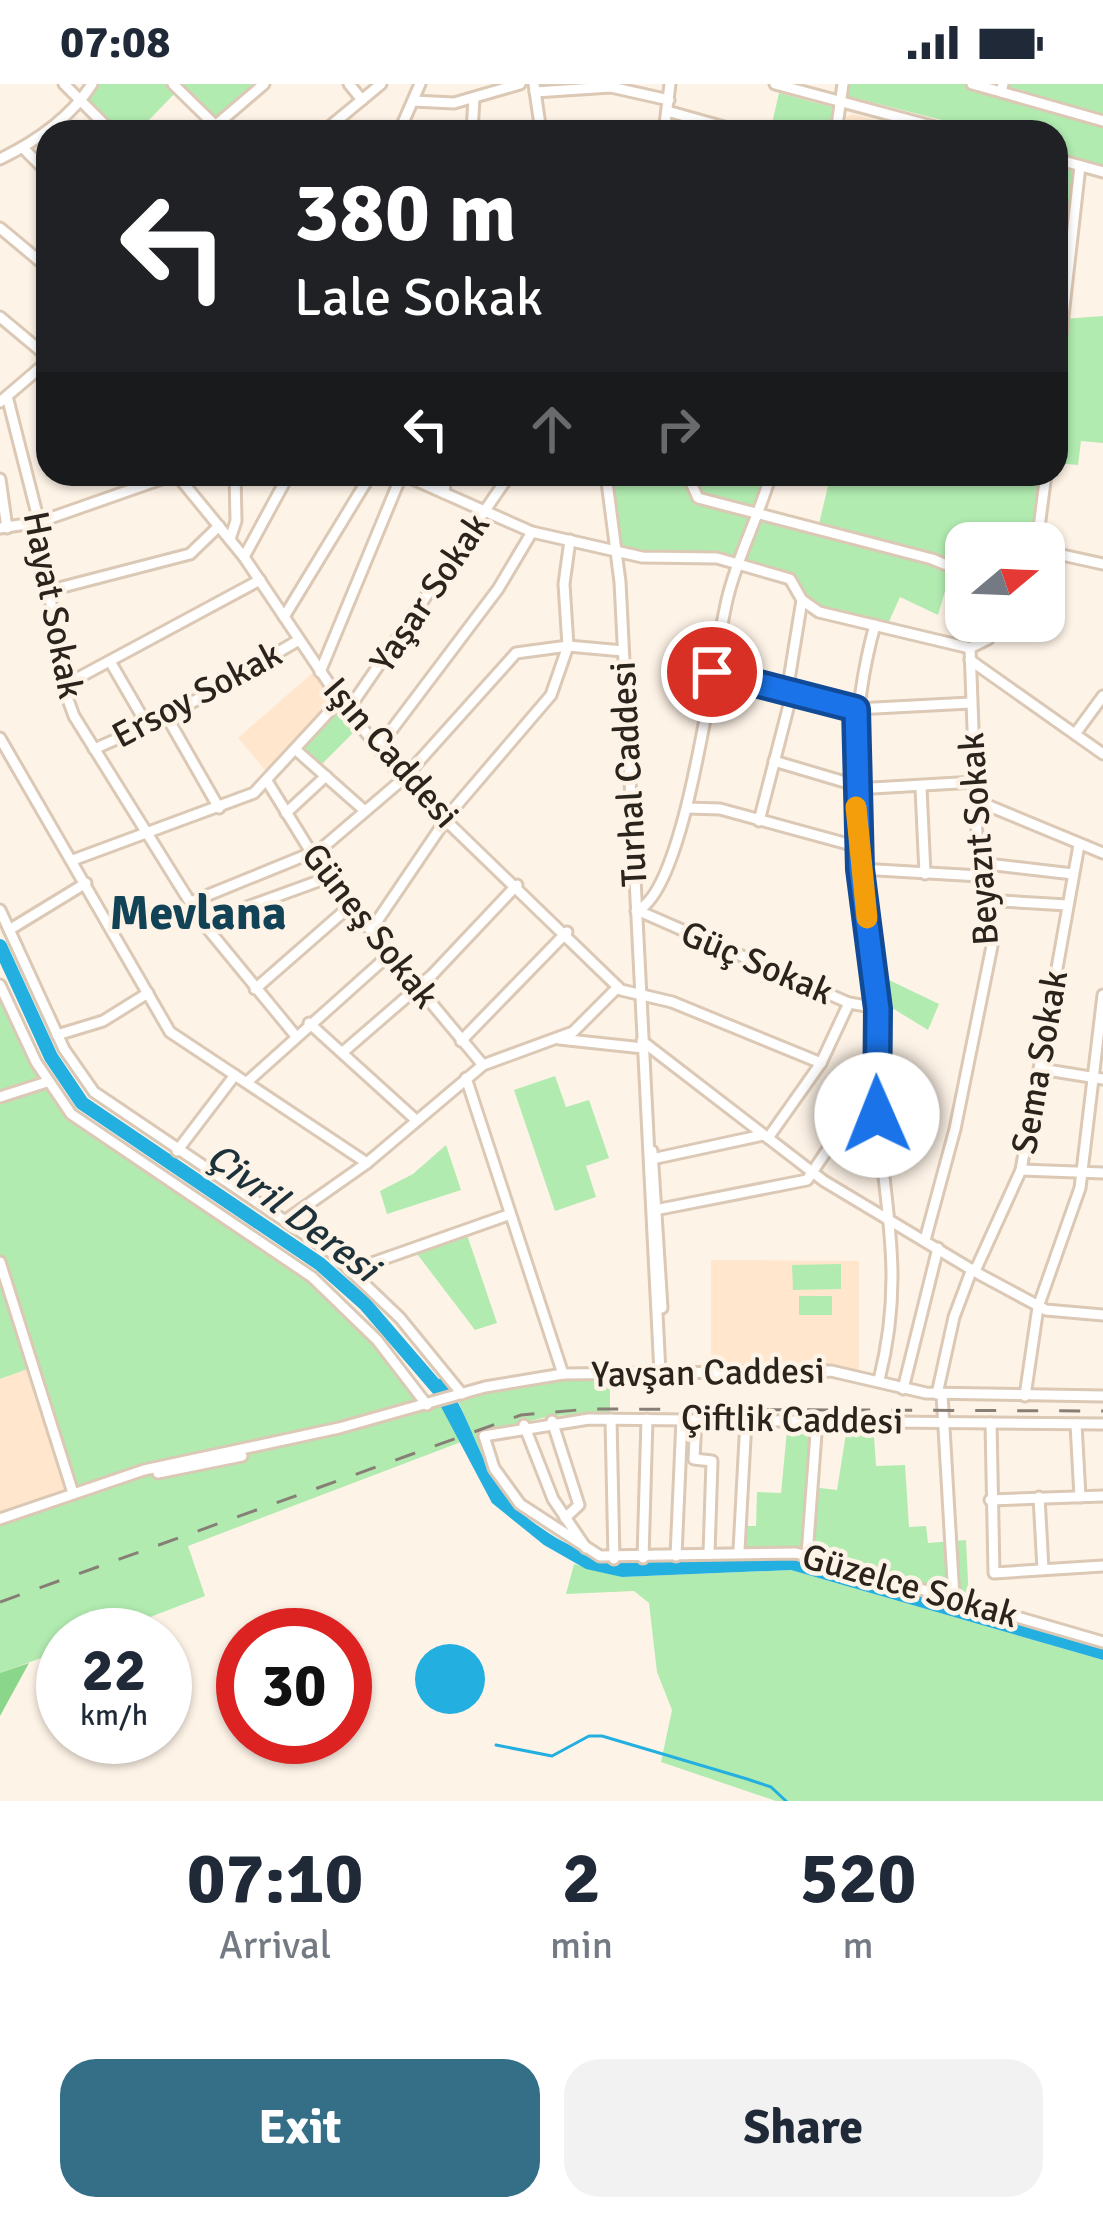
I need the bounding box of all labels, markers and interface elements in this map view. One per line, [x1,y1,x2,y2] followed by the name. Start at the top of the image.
[60,15,170,70] text: 07:08
[294,161,516,265] text: 380 m
[96,168,252,324] icon: left
[294,264,543,331] text: Lale Sokak
[393,396,459,462] icon: left
[519,396,585,462] icon: ahead
[645,396,711,462] icon: right
[360,505,500,681] street label: Yaşar Sokak
[13,507,93,703] street label: Hayat Sokak
[945,522,1065,642] north arrow
[945,522,1065,642] map controls
[661,621,763,723] pin
[105,632,289,758] street label: Ersoy Sokak
[679,639,745,705] icon: arrive
[601,660,657,888] street label: Turhal Caddesi
[313,668,469,838] street label: Işın Caddesi
[949,731,1009,947] street label: Beyazıt Sokak
[292,834,448,1018] street label: Güneş Sokak
[109,884,287,943] district label: Mevlana
[674,911,840,1015] street label: Güç Sokak
[1002,967,1078,1157] street label: Sema Sokak
[814,1052,940,1178] position arrow
[198,1132,391,1294] water label: Çivril Deresi
[591,1348,825,1398] street label: Yavşan Caddesi
[680,1396,904,1444] street label: Çiftlik Caddesi
[797,1534,1023,1638] street label: Güzelce Sokak
[216,1608,372,1764] speed limit sign: 30
[82,1634,146,1708] text: 22
[80,1697,148,1734] text: km/h
[187,1834,363,1923] text: 07:10
[562,1834,601,1923] text: 2
[800,1834,916,1923] text: 520
[219,1921,331,1969] text: Arrival
[550,1921,613,1969] text: min
[842,1921,874,1969] text: m
[60,2059,540,2197] button: Exit
[564,2059,1043,2197] button: Share

